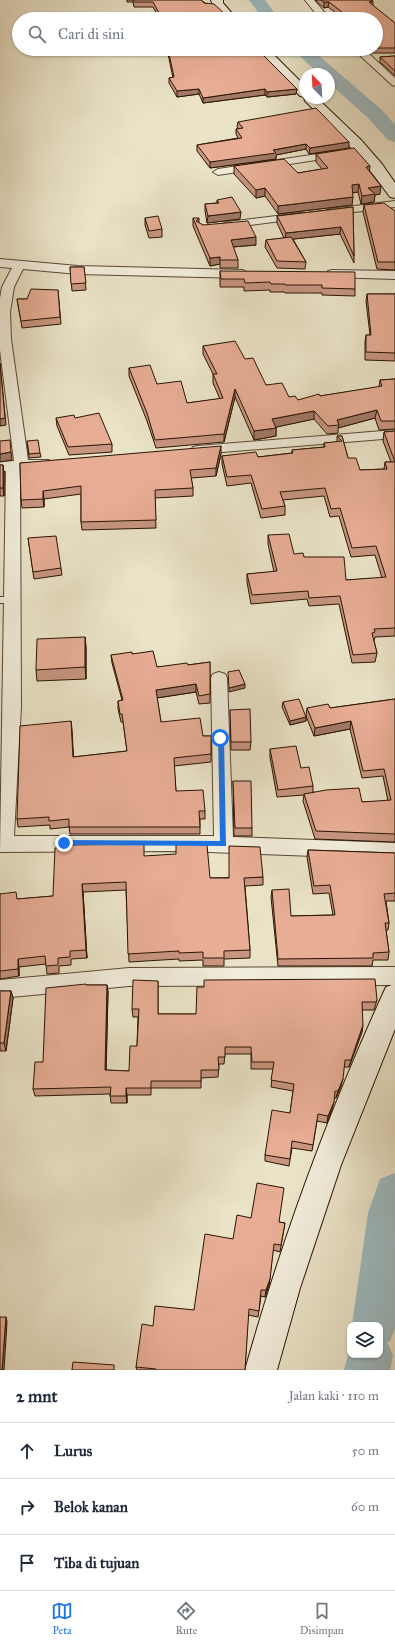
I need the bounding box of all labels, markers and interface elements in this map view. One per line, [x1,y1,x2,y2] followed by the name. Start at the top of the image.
[12,12,383,56] search box
[26,23,48,45] icon: search
[58,25,124,43] text: Cari di sini
[299,68,335,104] north arrow
[211,729,229,747] route start
[55,834,73,852] route end
[347,1322,383,1358] map controls
[347,1322,383,1358] button: layers
[16,1386,57,1407] text: 2 mnt
[289,1388,379,1404] text: Jalan kaki · 110 m
[16,1440,38,1462] icon: ahead
[54,1442,92,1460] text: Lurus
[352,1443,379,1459] text: 50 m
[16,1496,38,1518] icon: right
[54,1498,128,1516] text: Belok kanan
[351,1499,379,1515] text: 60 m
[16,1552,38,1574] icon: arrive
[54,1554,139,1572] text: Tiba di tujuan
[51,1600,73,1637] tab: Peta
[175,1600,197,1637] tab: Rute
[300,1600,344,1637] tab: Disimpan

